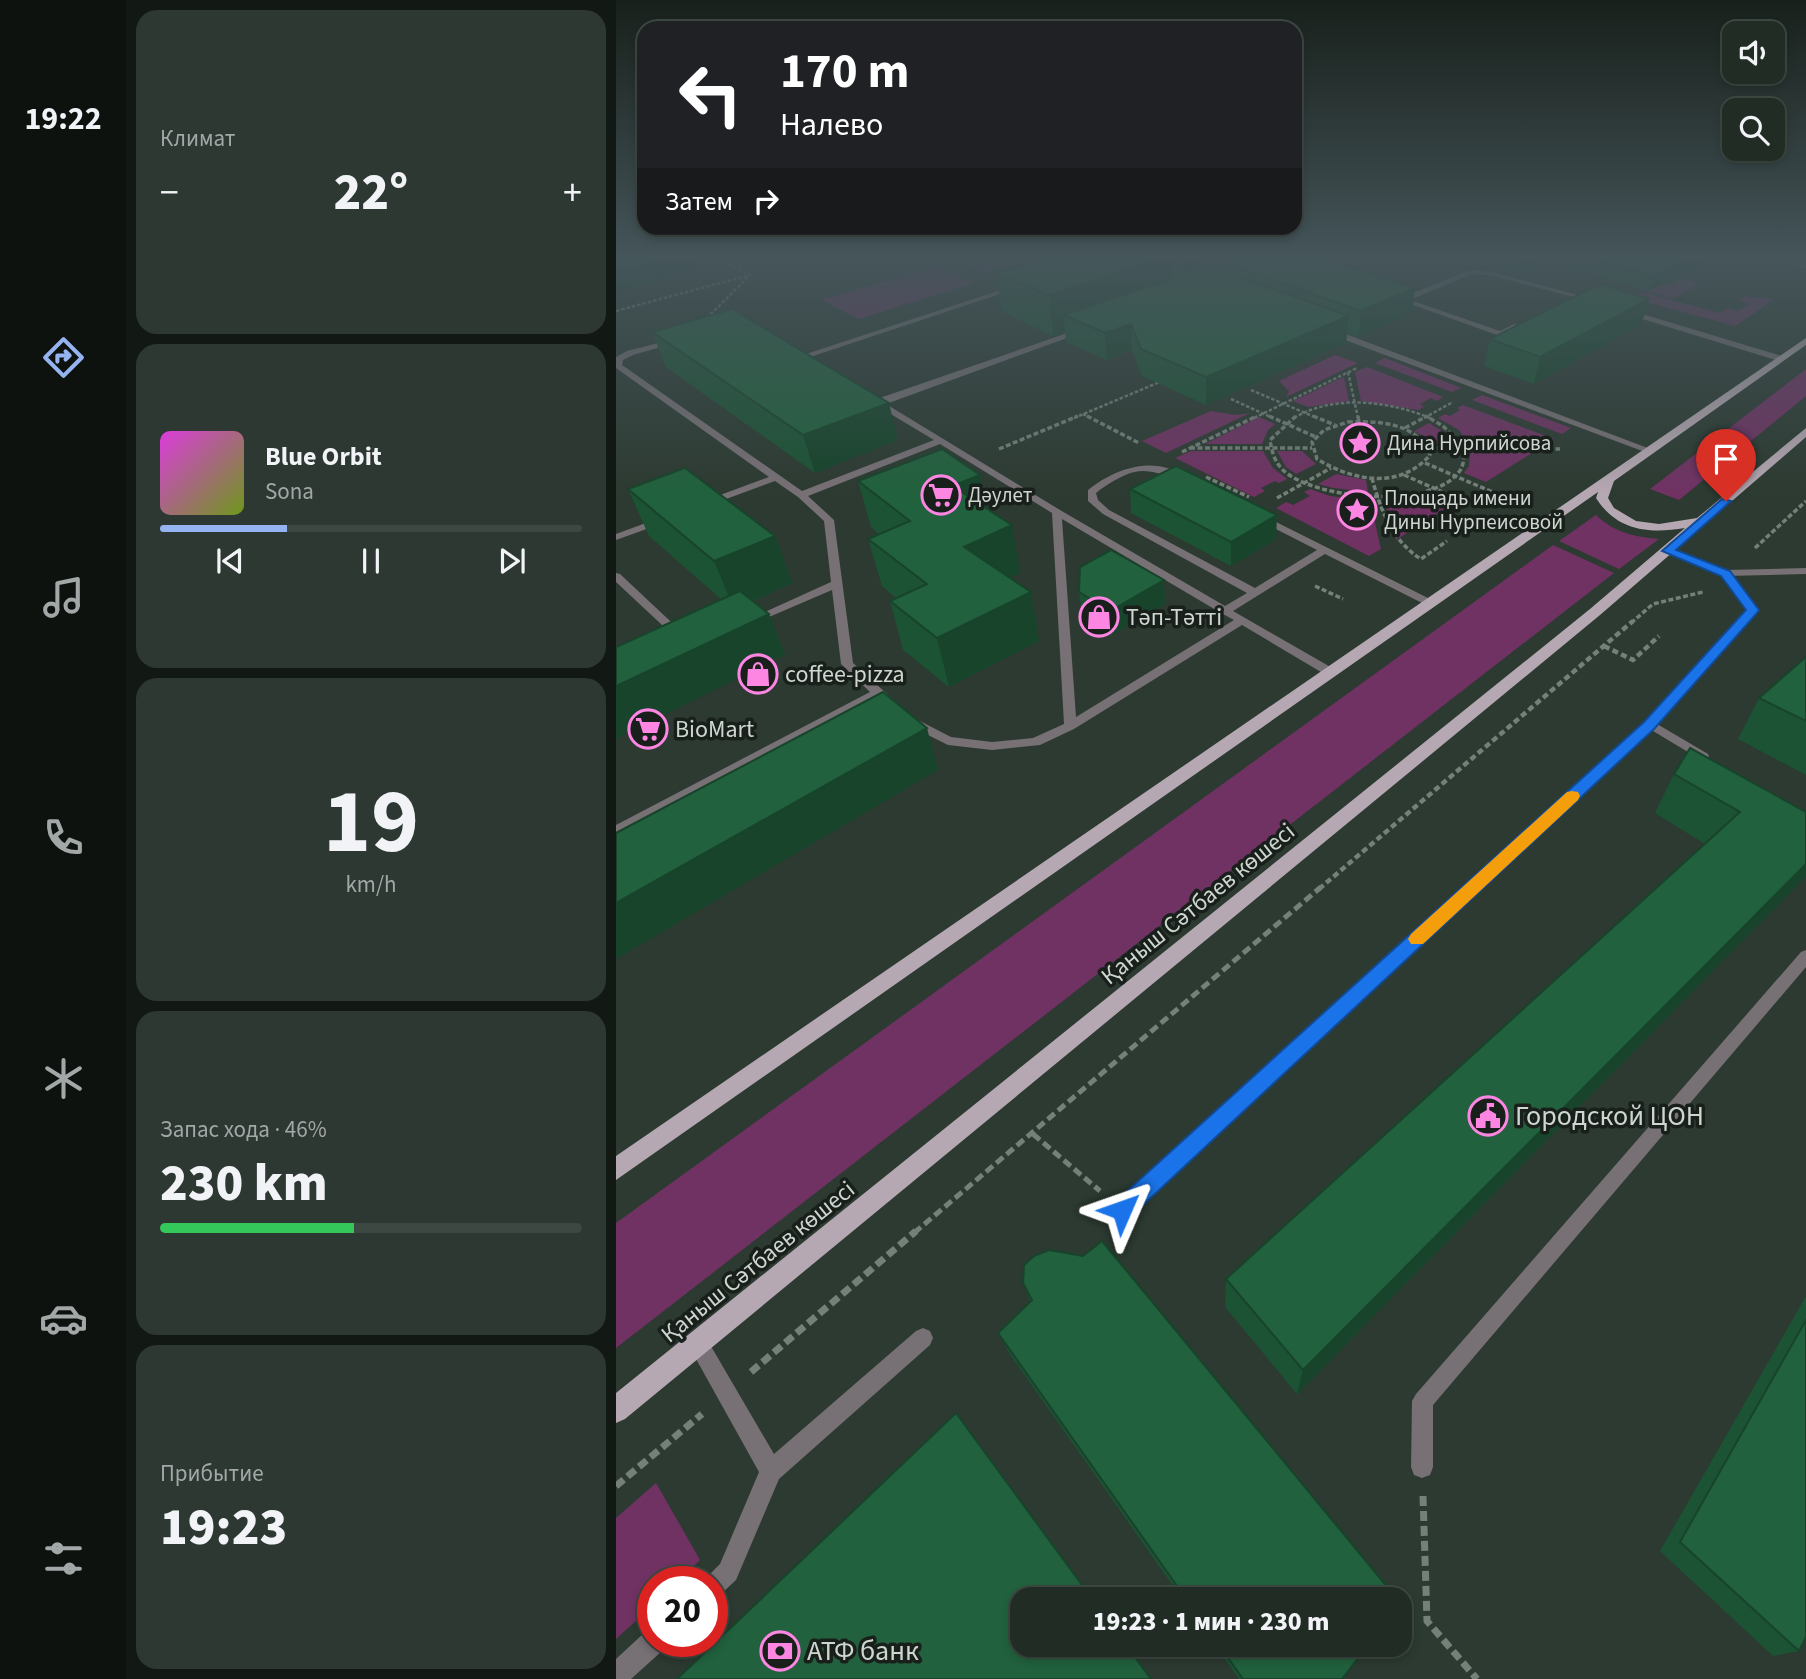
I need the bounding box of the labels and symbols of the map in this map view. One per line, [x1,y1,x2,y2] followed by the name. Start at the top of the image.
[1339,422,1381,464] place icon: Дина Нурпийсова
[1387,428,1551,458] place label: Дина Нурпийсова
[1696,429,1756,501] pin
[920,474,962,516] supermarket icon: Дәулет
[968,480,1033,510] place label: Дәулет
[1384,483,1563,537] place label: Площадь имени Дины Нурпеисовой
[1336,489,1378,531] place icon: Площадь имени Дины Нурпеисовой
[1078,596,1120,638] shop icon: Тәп-Тәтті
[1126,600,1222,635] place label: Тәп-Тәтті
[737,653,779,695] shop icon: coffee-pizza
[785,657,905,692] place label: coffee-pizza
[627,708,669,750] supermarket icon: BioMart
[675,712,754,747] place label: BioMart
[1093,815,1303,993] street label: Қаныш Сәтбаев көшесі
[1467,1095,1509,1137] public building icon: Городской ЦОН
[1515,1096,1704,1136] place label: Городской ЦОН
[653,1173,863,1351] street label: Қаныш Сәтбаев көшесі
[1085,1173,1159,1247] position arrow
[637,1566,728,1657] speed limit sign: 20
[759,1630,801,1672] bank icon: АТФ банк
[807,1631,919,1671] place label: АТФ банк

